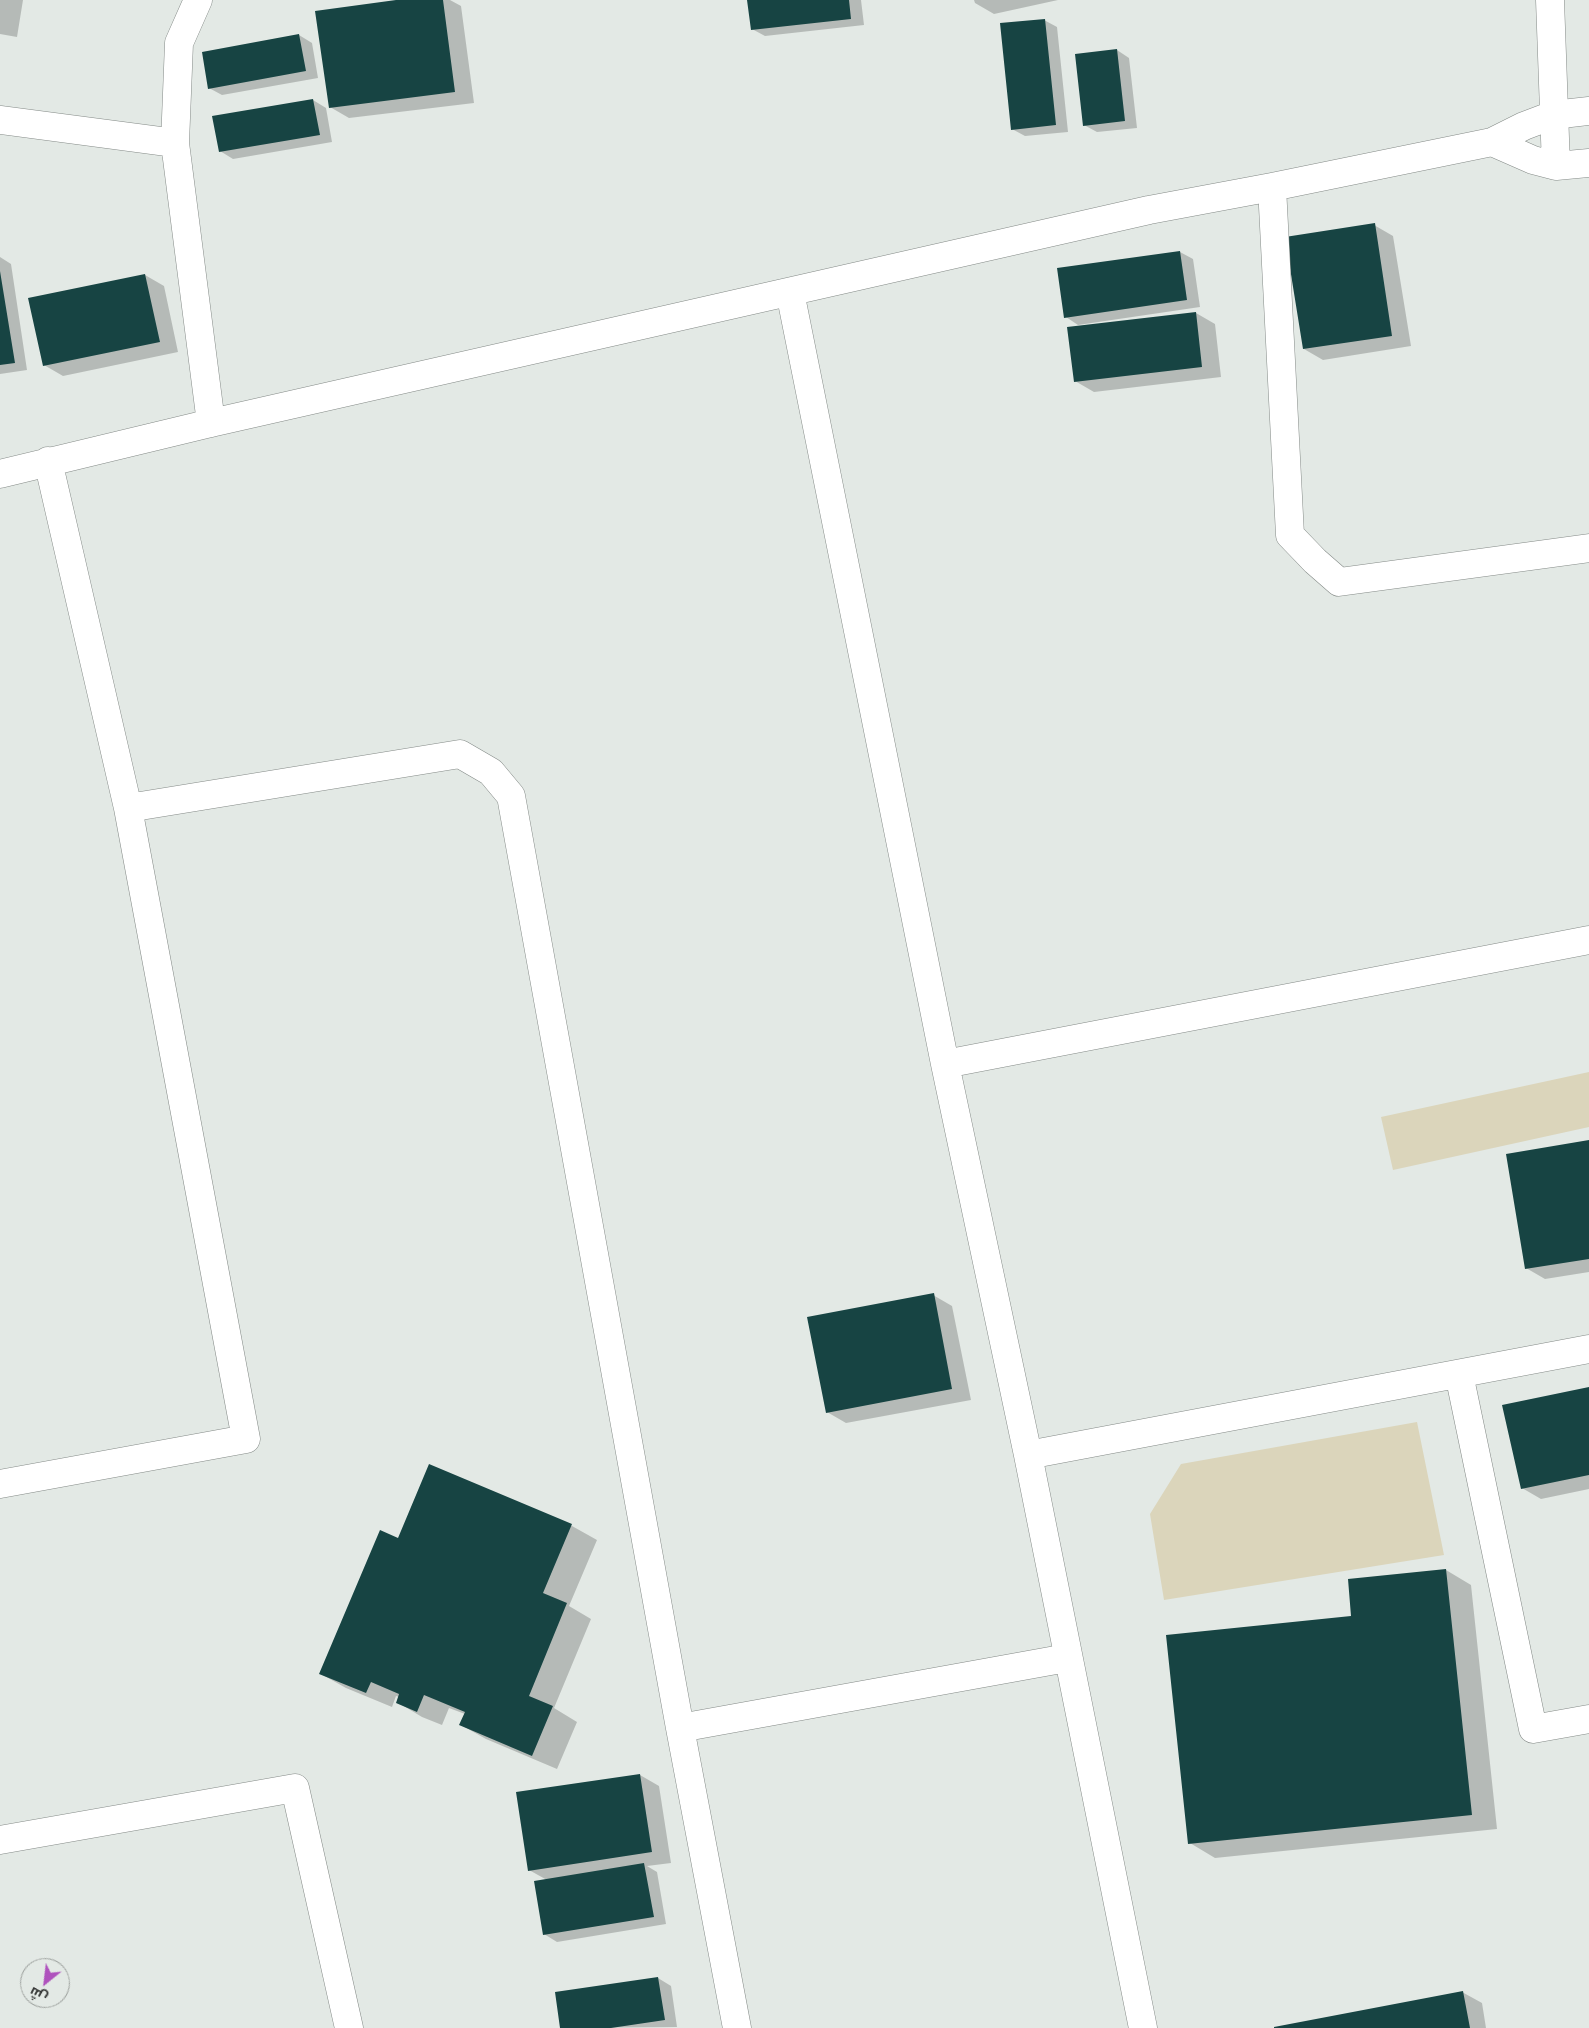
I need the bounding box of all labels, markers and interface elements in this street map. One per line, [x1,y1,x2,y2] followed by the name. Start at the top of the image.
[20,1958,70,2008] north arrow
[26,1983,50,2007] text: ش

